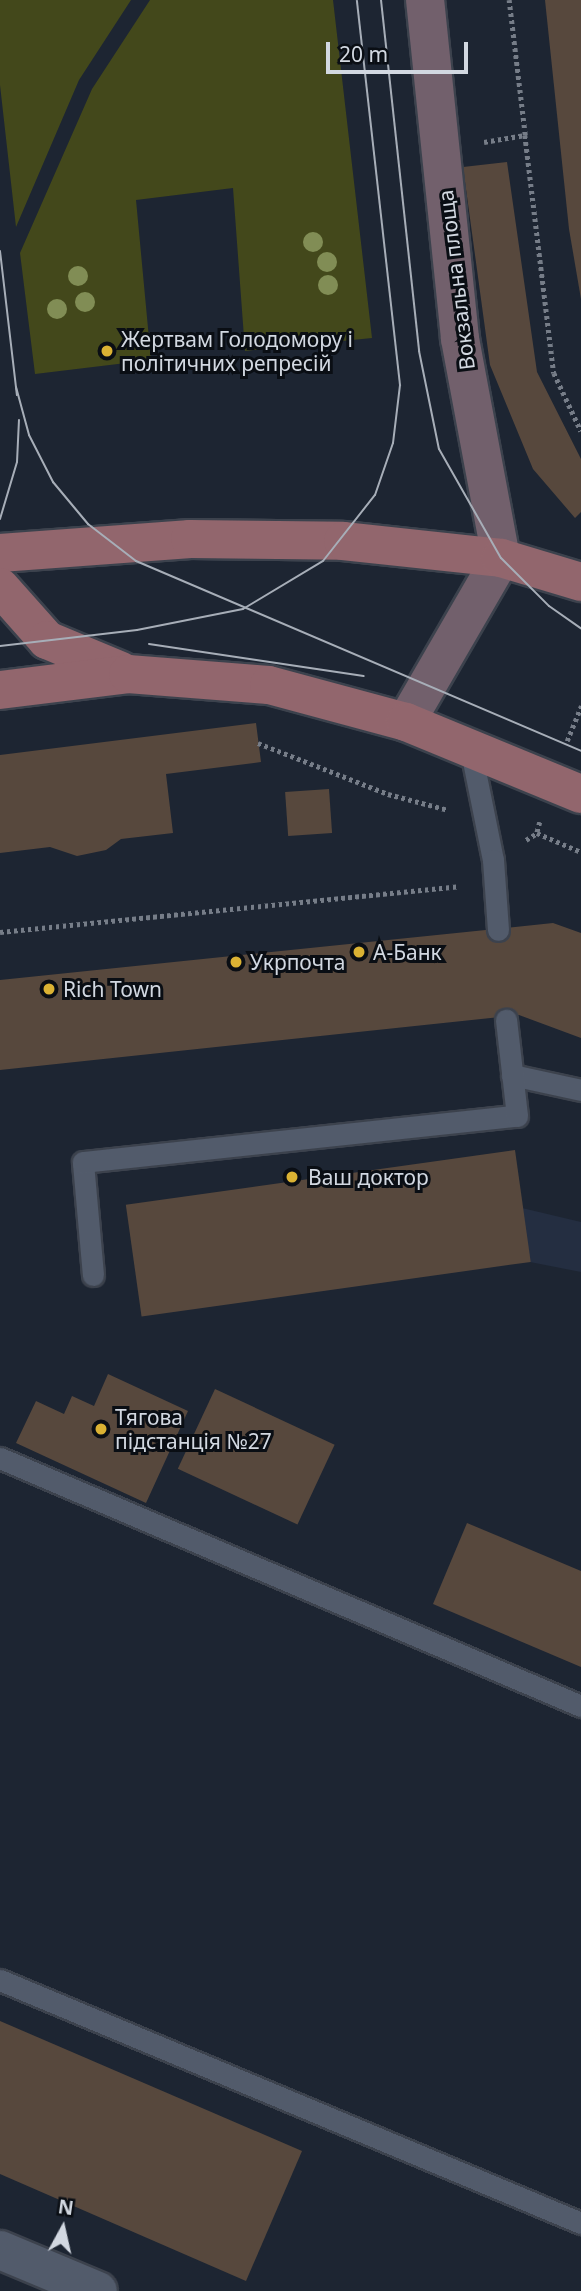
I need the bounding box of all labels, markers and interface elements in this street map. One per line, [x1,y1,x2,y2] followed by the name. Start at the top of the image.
[329,28,471,72] scale bar
[339,40,388,68] text: 20 m
[432,189,480,371] street label: Вокзальна площа
[121,326,353,376] place label: Жертвам Голодомору і політичних репресій
[99,343,115,359] marker: Жертвам Голодомору і політичних репресій
[373,939,442,965] place label: А-Банк
[351,944,367,960] marker: А-Банк
[250,949,345,975] place label: Укрпочта
[228,954,244,970] marker: Укрпочта
[63,976,162,1002] place label: Rich Town
[41,981,57,997] marker: Rich Town
[308,1164,429,1190] place label: Ваш доктор
[282,1167,302,1187] marker: Ваш доктор
[115,1404,272,1454] place label: Тягова пiдстанцiя №27
[93,1421,109,1437] marker: Тягова пiдстанцiя №27
[28,2193,98,2263] north arrow
[56,2193,75,2221] text: N

